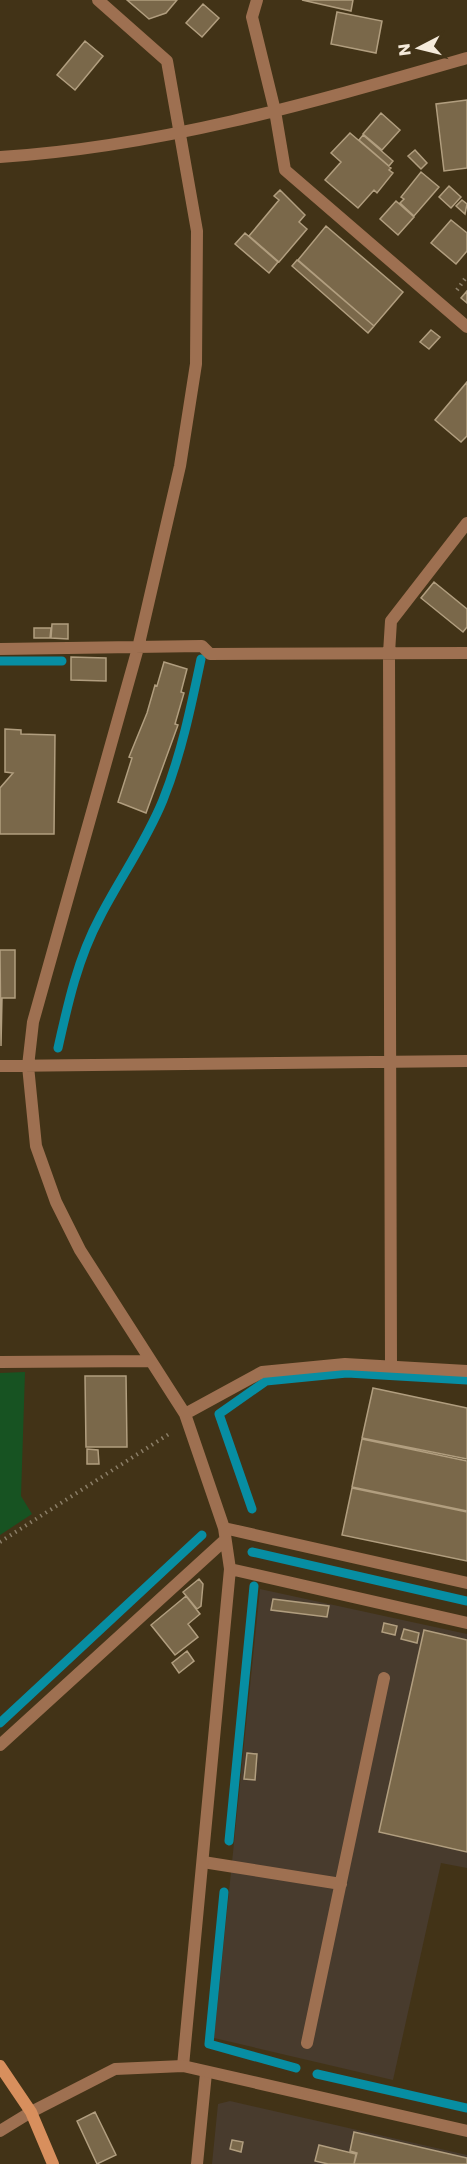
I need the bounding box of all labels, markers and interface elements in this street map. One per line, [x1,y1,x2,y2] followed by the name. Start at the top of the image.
[389,18,449,78] north arrow
[392,42,417,57] text: N

